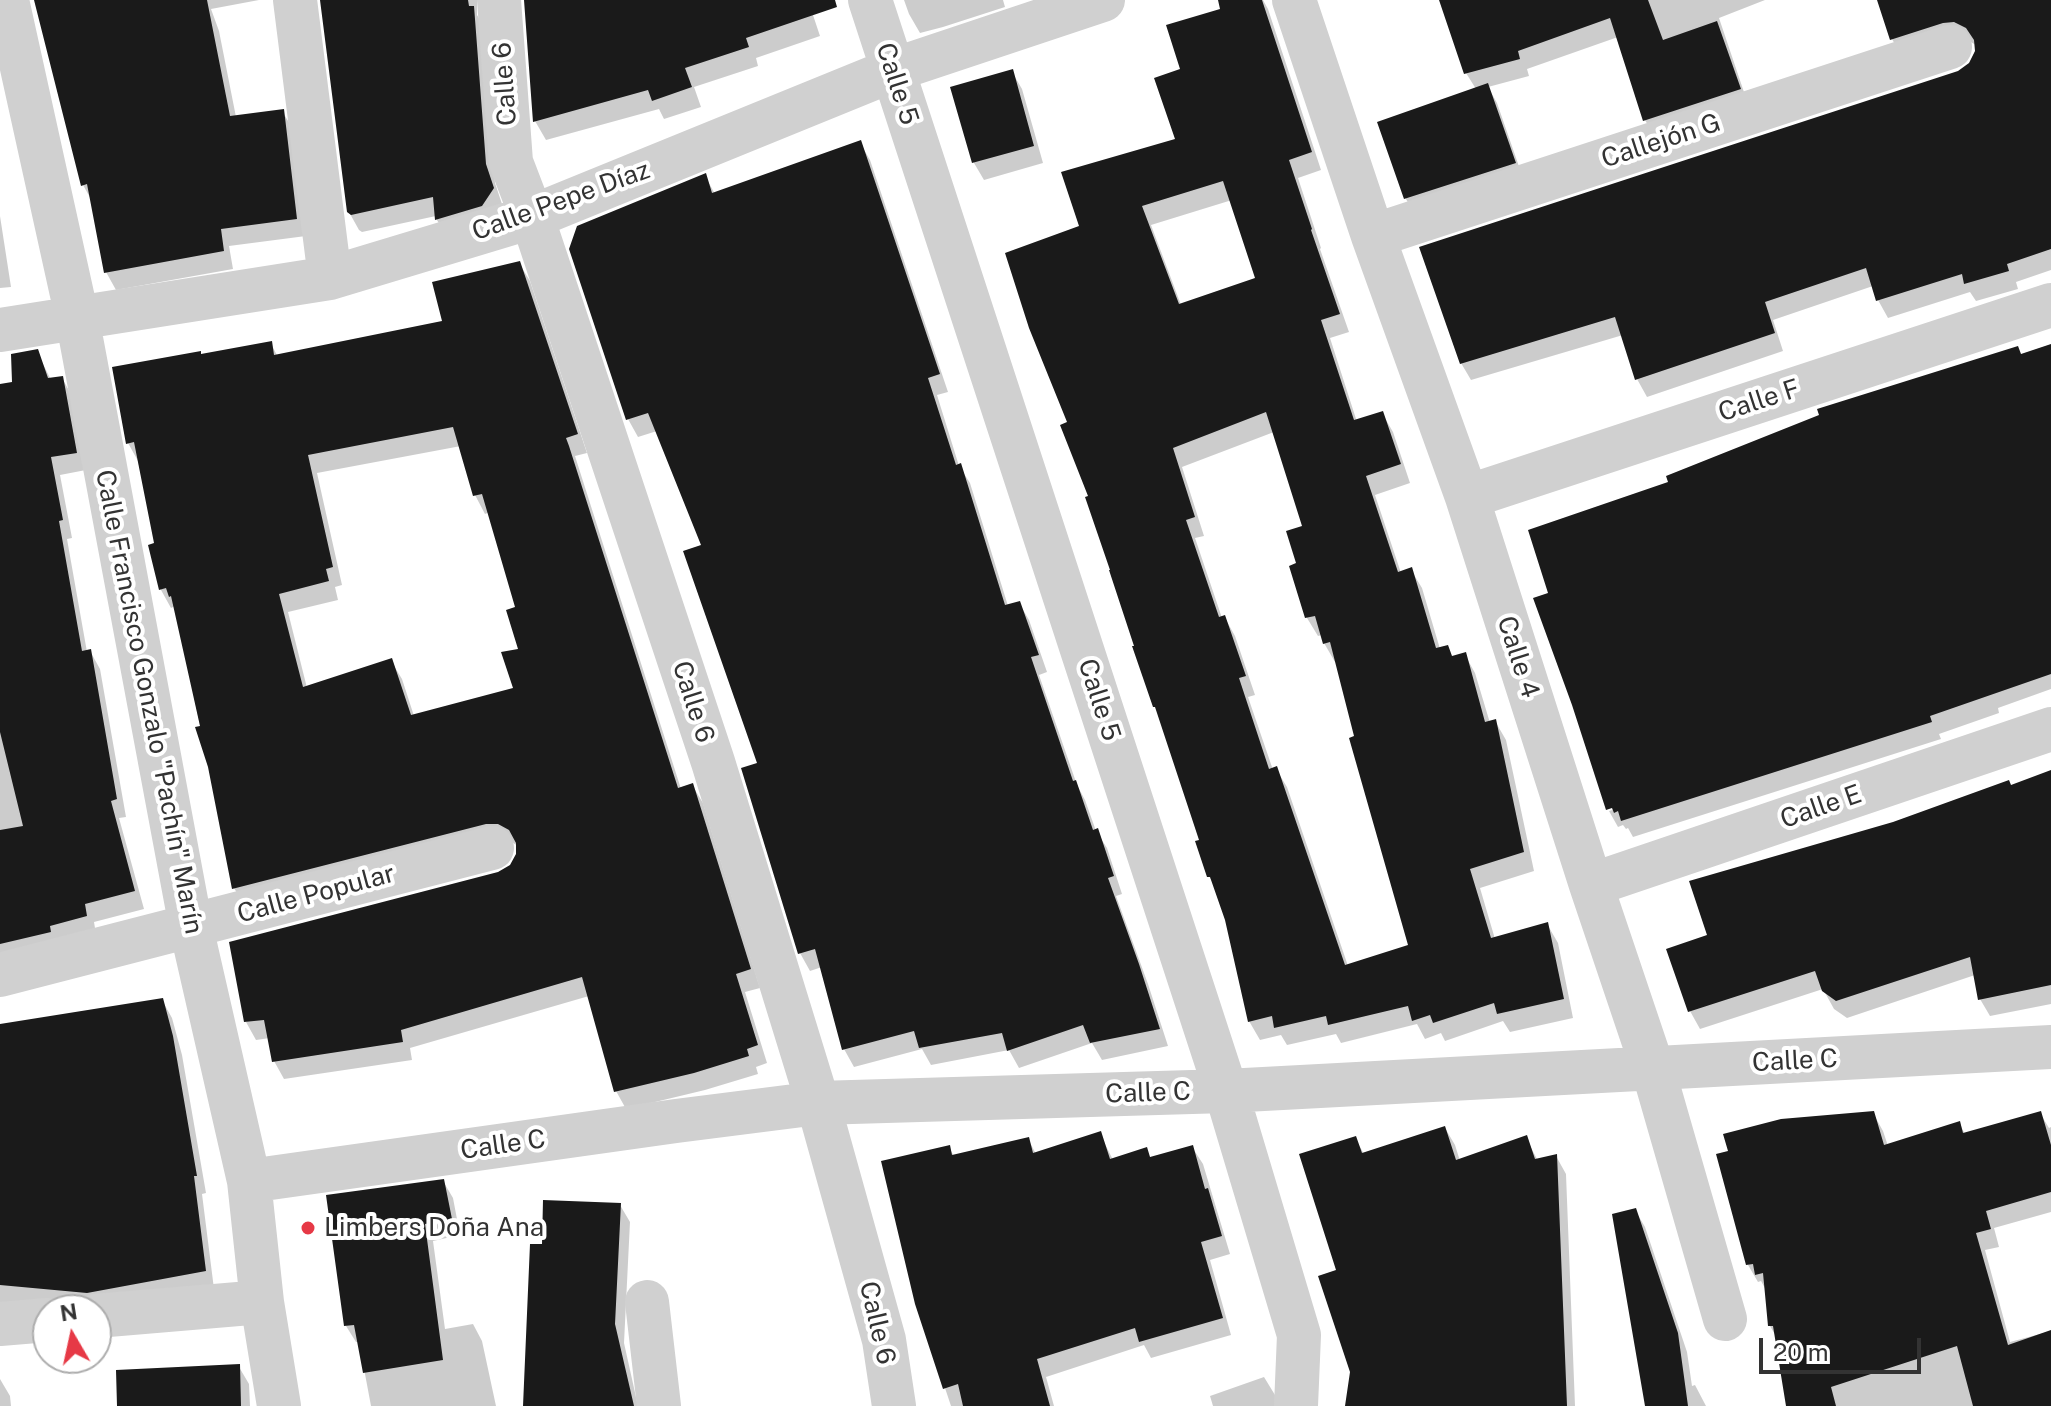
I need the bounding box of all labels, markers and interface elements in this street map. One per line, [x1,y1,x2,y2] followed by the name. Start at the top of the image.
[869,39,925,129] street label: Calle 5
[487,41,523,127] street label: Calle 6
[1597,107,1725,175] street label: Callejón G
[468,154,654,248] street label: Calle Pepe Díaz
[1715,373,1803,429] street label: Calle F
[89,467,209,937] street label: Calle Francisco Gonzalo "Pachín" Marín
[1490,612,1546,702] street label: Calle 4
[1071,655,1127,745] street label: Calle 5
[665,657,721,747] street label: Calle 6
[1776,779,1866,835] street label: Calle E
[234,858,398,930] street label: Calle Popular
[1751,1043,1839,1079] street label: Calle C
[1105,1076,1191,1110] street label: Calle C
[458,1124,548,1166] street label: Calle C
[324,1212,544,1244] place label: Limbers Doña Ana
[299,1219,317,1237] marker: Limbers Doña Ana
[852,1279,902,1367] street label: Calle 6
[32,1294,112,1374] north arrow
[58,1298,79,1326] text: N
[1763,1322,1925,1372] scale bar
[1773,1338,1829,1366] text: 20 m

